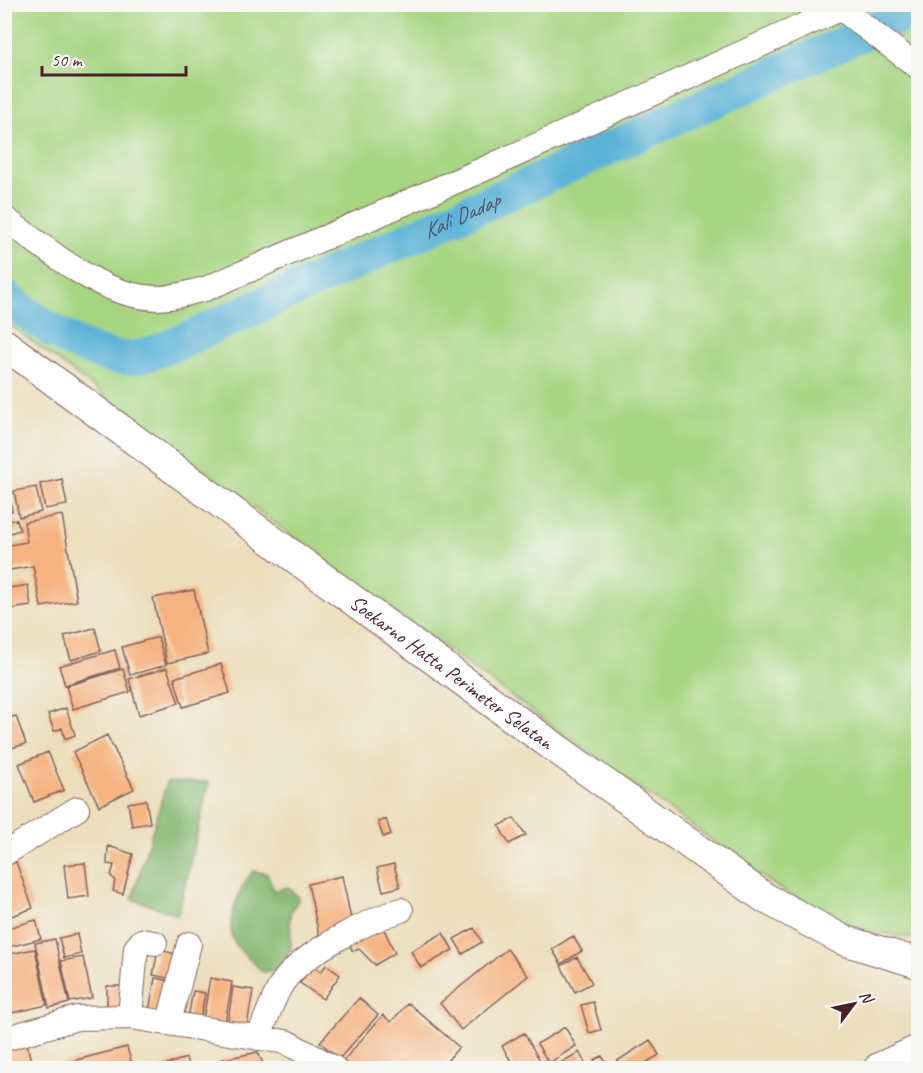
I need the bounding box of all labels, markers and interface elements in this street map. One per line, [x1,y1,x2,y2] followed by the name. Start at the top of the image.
[42,39,186,77] scale bar
[51,49,84,71] text: 50 m
[419,185,507,245] water label: Kali Dadap
[345,589,560,756] street label: Soekarno Hatta Perimeter Selatan
[824,974,884,1034] north arrow
[855,987,879,1009] text: N

